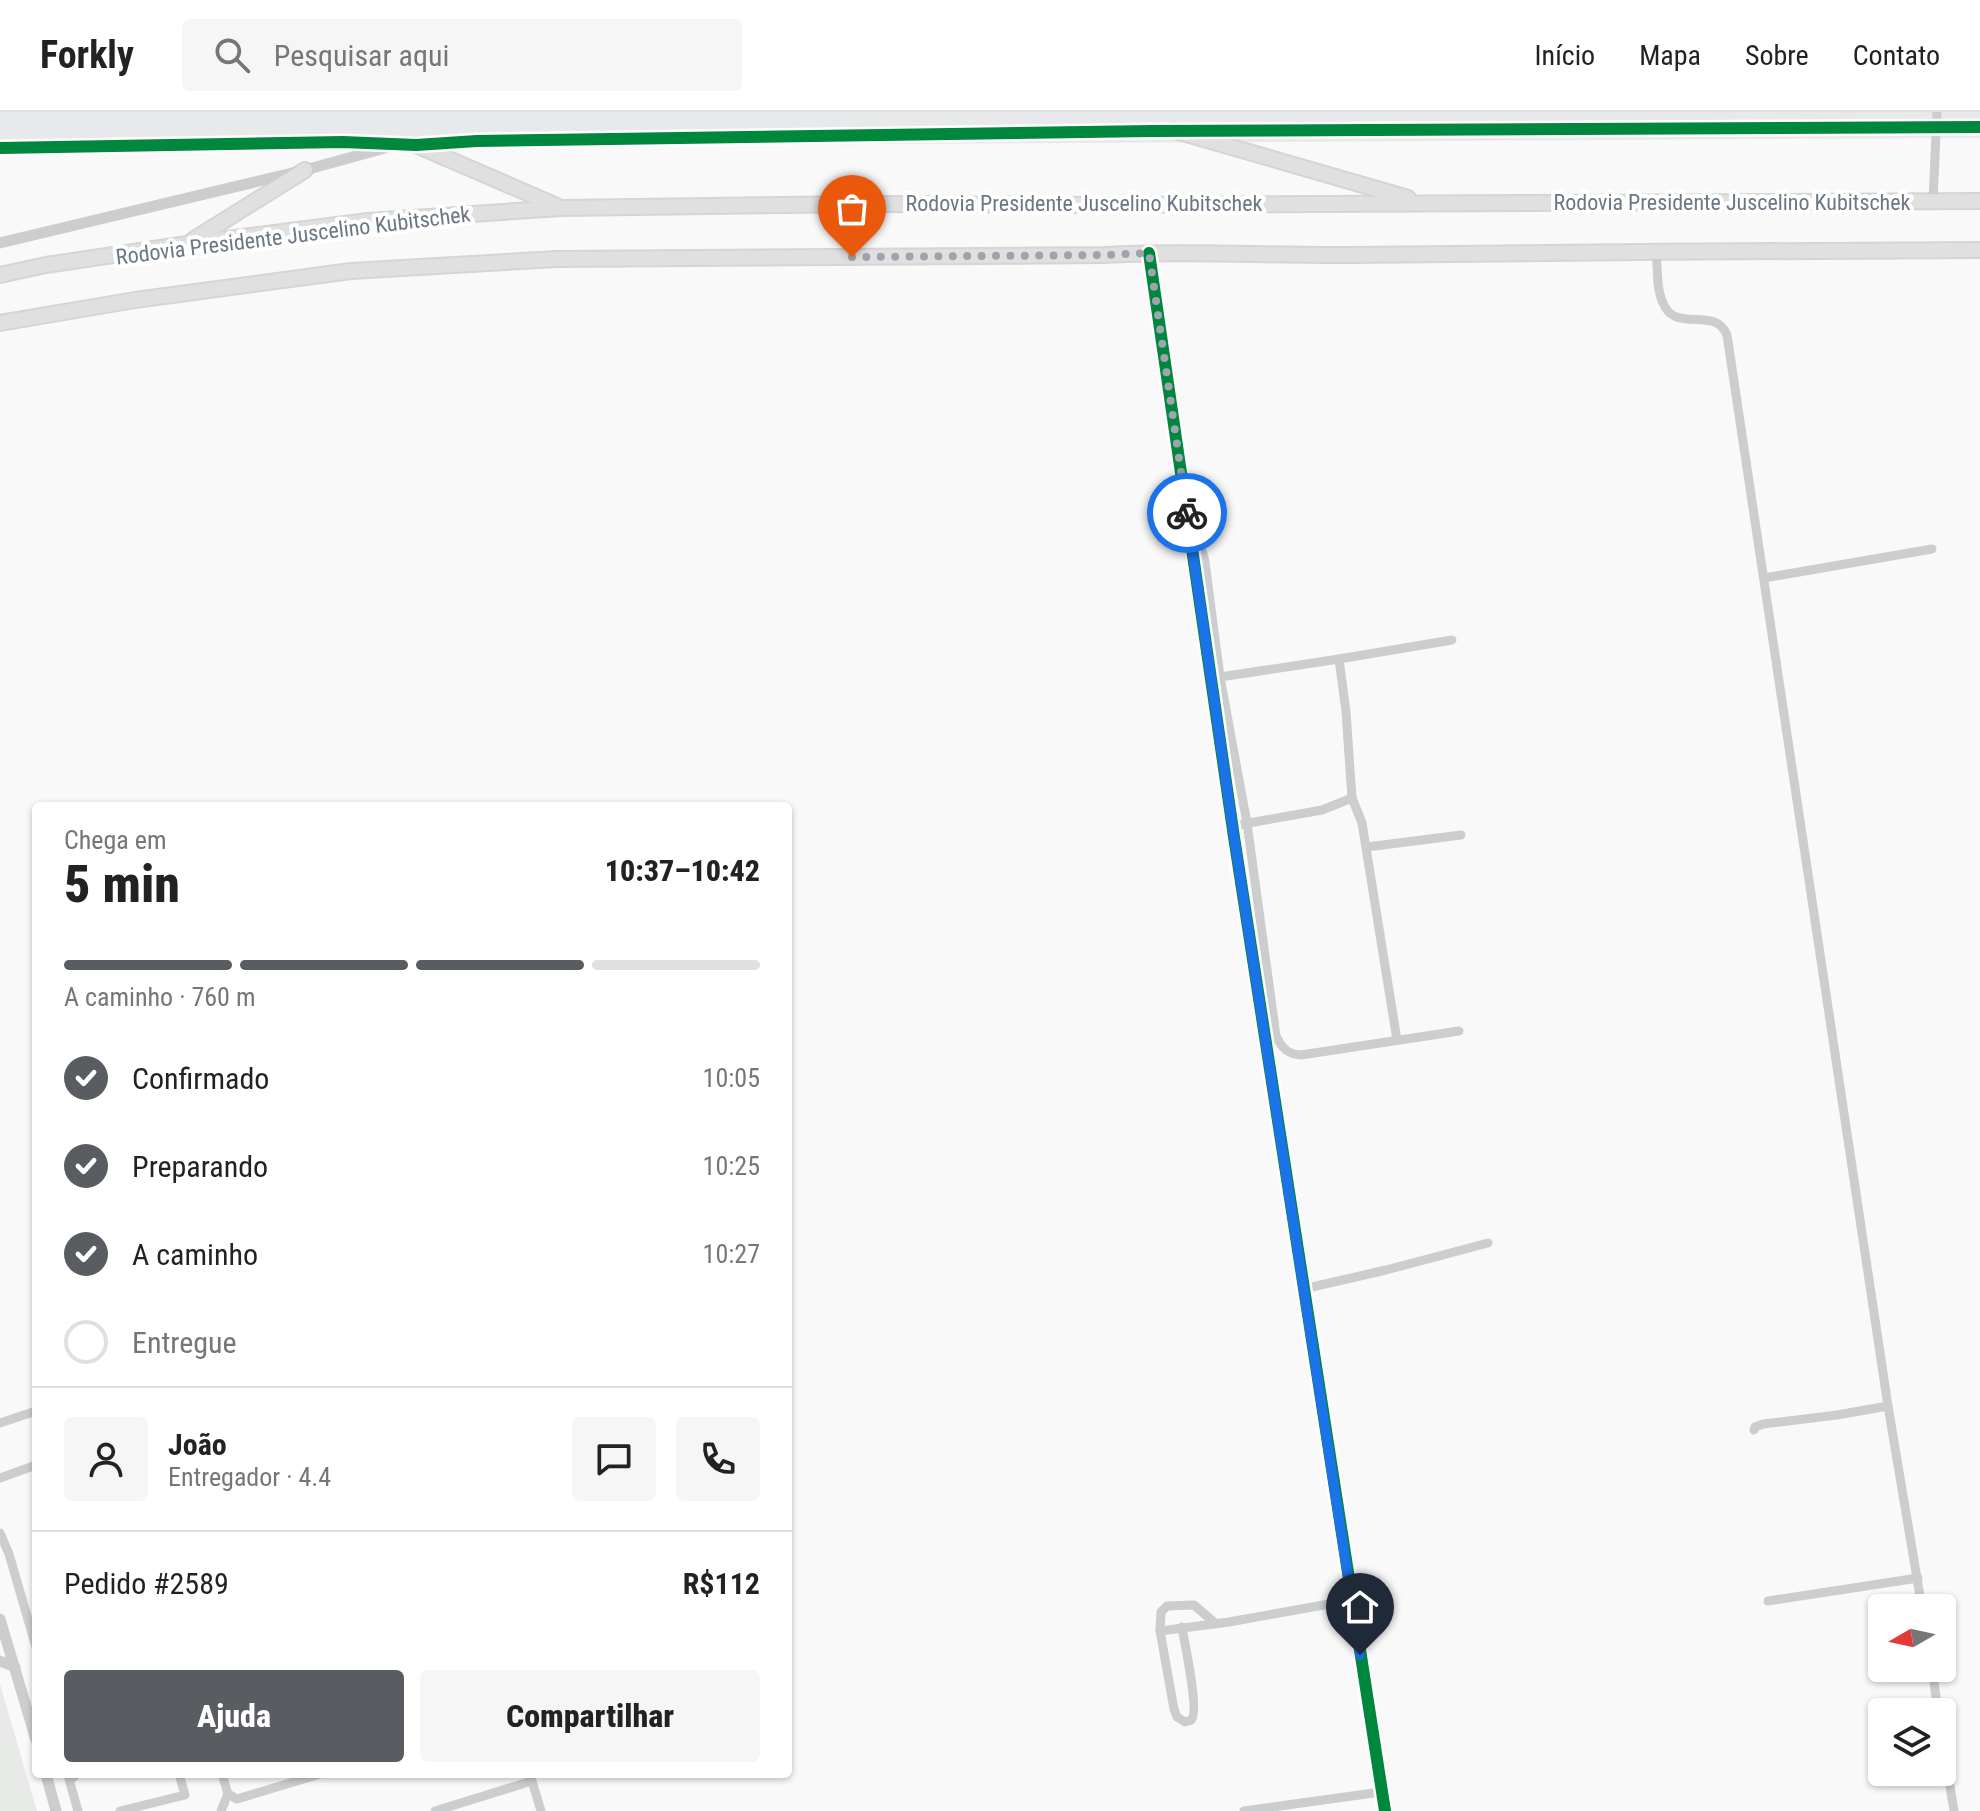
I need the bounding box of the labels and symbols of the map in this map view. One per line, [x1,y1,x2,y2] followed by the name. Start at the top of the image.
[818,175,886,257] pin
[1554,190,1911,215] street label: Rodovia Presidente Juscelino Kubitschek
[906,191,1263,216] street label: Rodovia Presidente Juscelino Kubitschek
[114,201,472,270] street label: Rodovia Presidente Juscelino Kubitschek
[1147,473,1227,553] courier
[1326,1573,1394,1655] pin
[1868,1594,1956,1682] north arrow

